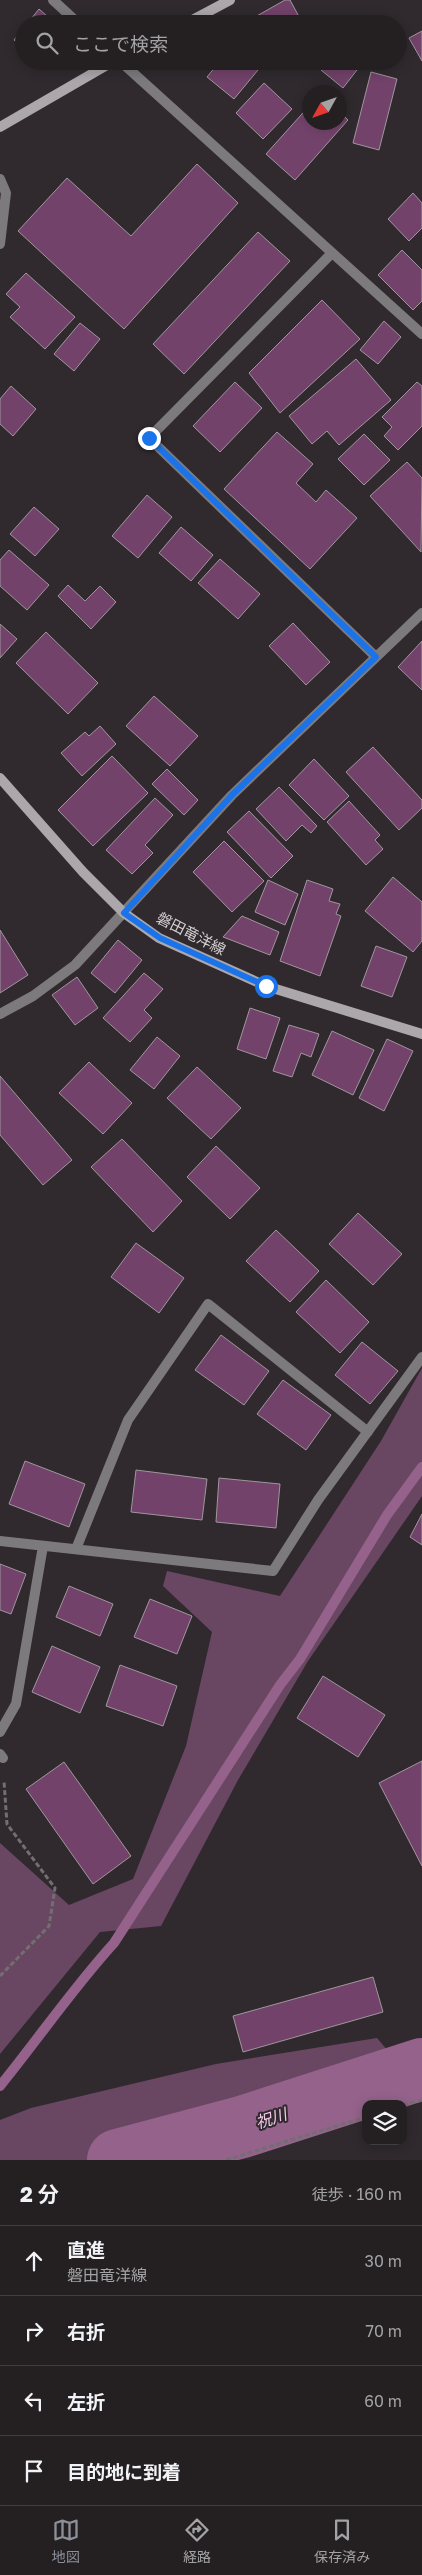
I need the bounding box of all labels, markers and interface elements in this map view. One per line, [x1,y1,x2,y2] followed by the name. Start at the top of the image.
[15,15,407,70] search box
[33,29,61,57] icon: search
[73,32,168,55] text: ここで検索
[302,85,347,130] north arrow
[138,427,161,450] route end
[154,908,229,958] street label: 磐田竜洋線
[255,975,278,998] route start
[362,2100,407,2145] map controls
[362,2100,407,2145] button: layers
[253,2103,291,2132] water label: 祝川
[20,2181,59,2207] text: 2 分
[312,2184,402,2204] text: 徒歩 · 160 m
[67,2238,105,2261] text: 直進
[20,2247,48,2275] icon: ahead
[365,2251,402,2271] text: 30 m
[67,2265,147,2285] text: 磐田竜洋線
[20,2317,48,2345] icon: right
[67,2320,105,2343] text: 右折
[365,2321,402,2341] text: 70 m
[20,2387,48,2415] icon: left
[67,2390,105,2413] text: 左折
[364,2391,402,2411] text: 60 m
[20,2457,48,2485] icon: arrive
[67,2460,181,2483] text: 目的地に到着
[52,2516,80,2566] tab: 地図
[183,2516,211,2566] tab: 経路
[314,2516,370,2566] tab: 保存済み

